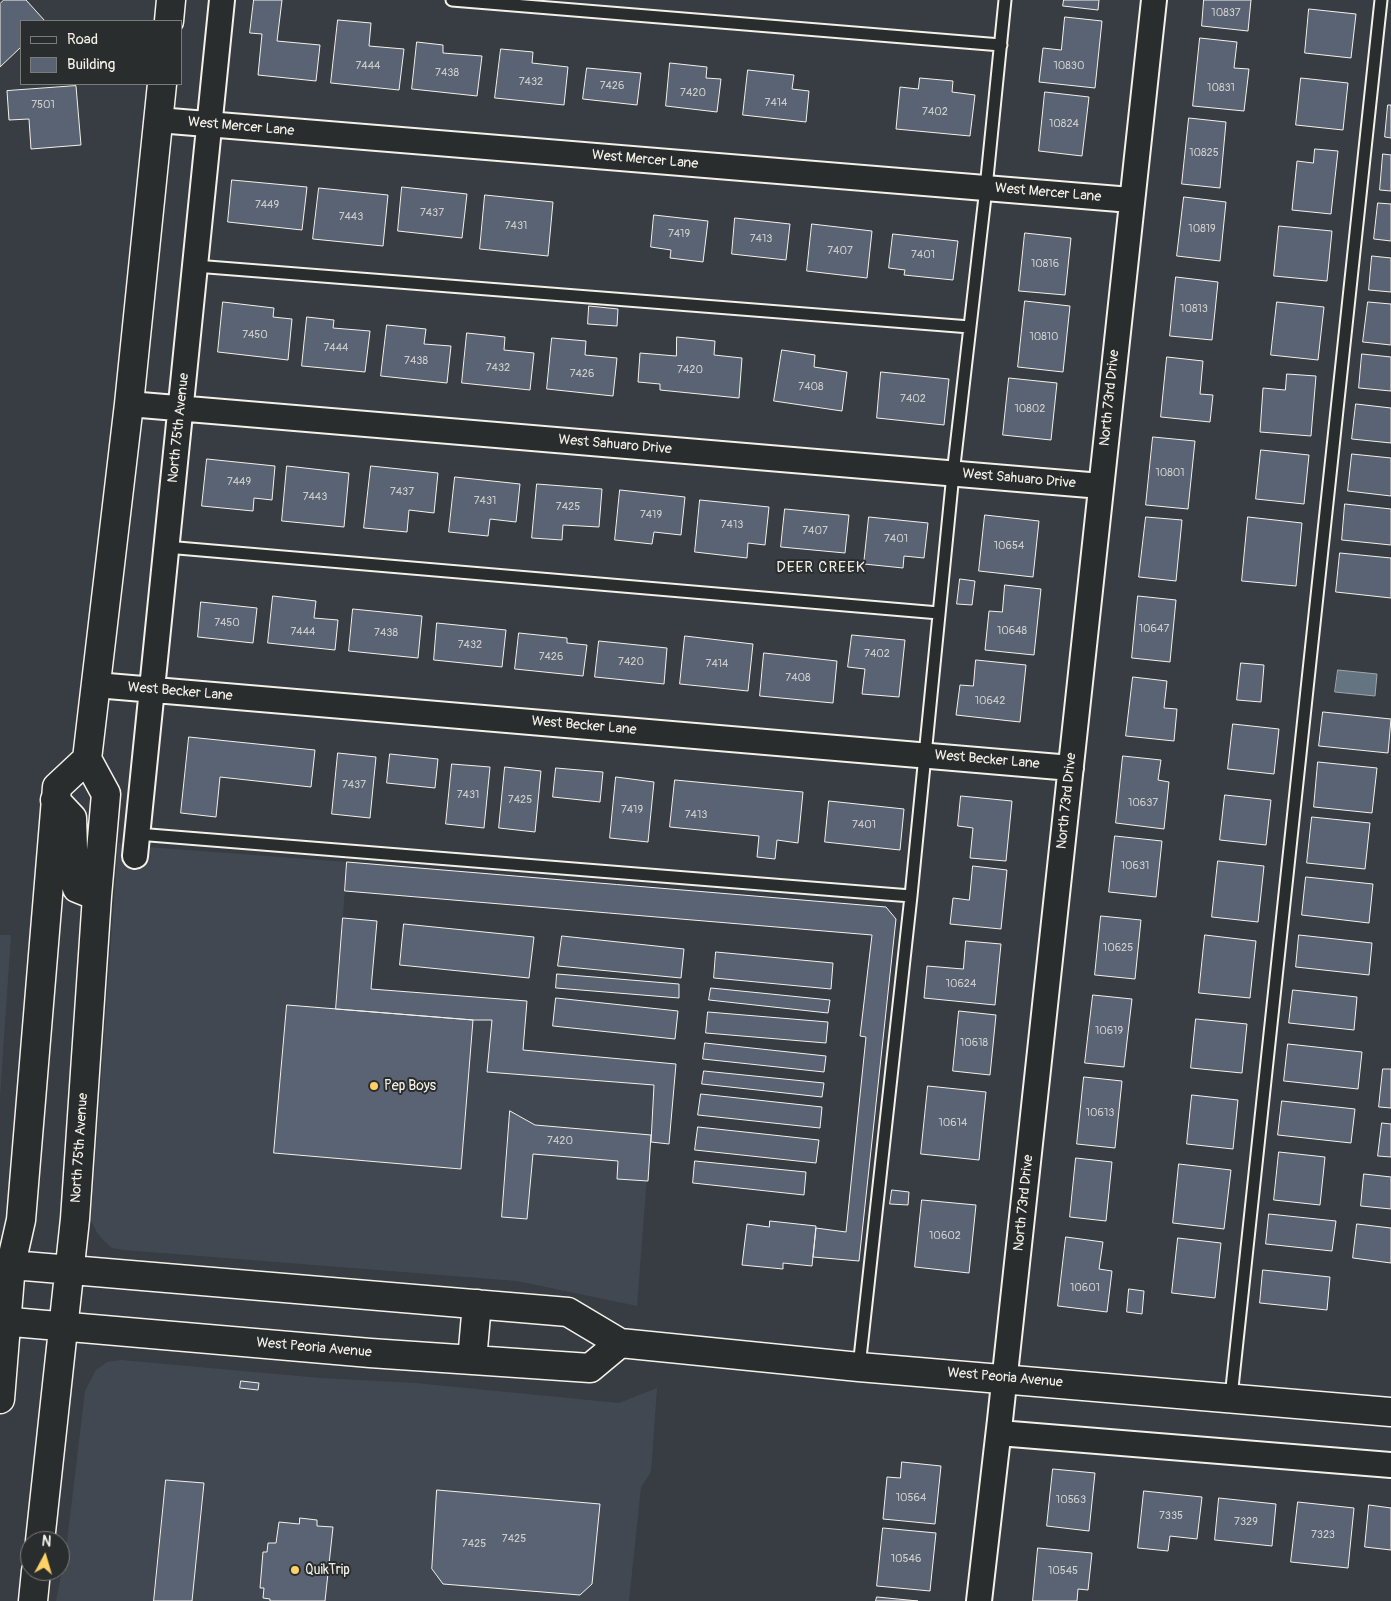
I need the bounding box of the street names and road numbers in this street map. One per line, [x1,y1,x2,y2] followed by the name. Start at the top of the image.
[187,114,295,140] street label: West Mercer Lane
[591,147,699,173] street label: West Mercer Lane
[994,180,1102,206] street label: West Mercer Lane
[1097,349,1123,447] street label: North 73rd Drive
[165,372,193,484] street label: North 75th Avenue
[558,432,672,458] street label: West Sahuaro Drive
[962,466,1076,492] street label: West Sahuaro Drive
[127,679,233,705] street label: West Becker Lane
[531,713,637,739] street label: West Becker Lane
[934,747,1040,773] street label: West Becker Lane
[1054,752,1080,850] street label: North 73rd Drive
[68,1092,92,1204] street label: North 75th Avenue
[1011,1154,1037,1252] street label: North 73rd Drive
[255,1335,373,1361] street label: West Peoria Avenue
[946,1365,1064,1391] street label: West Peoria Avenue

